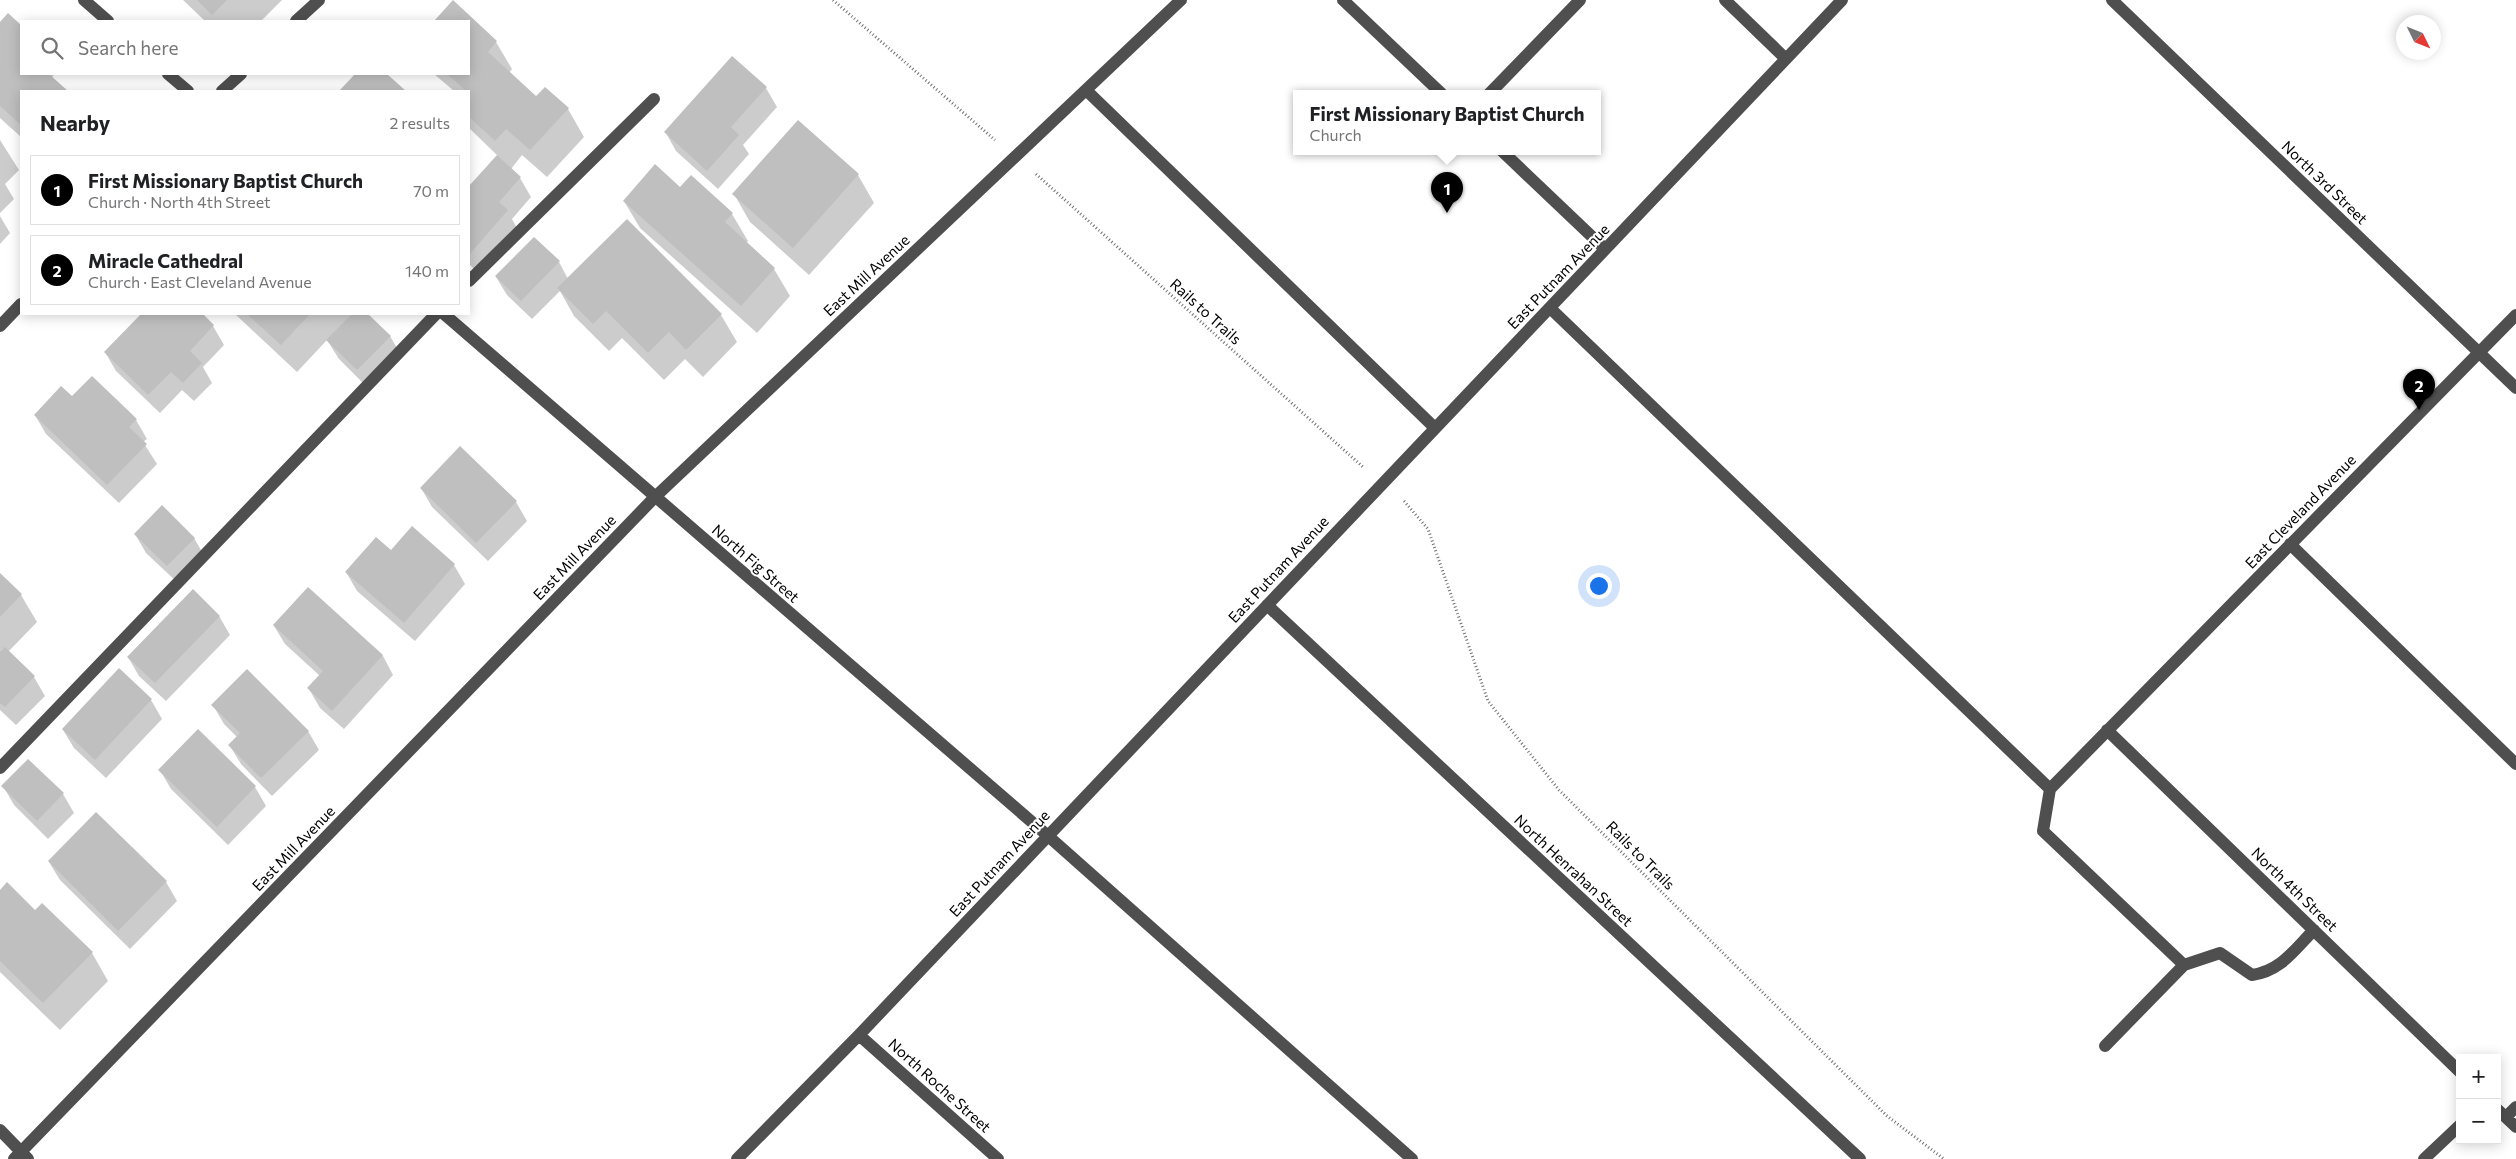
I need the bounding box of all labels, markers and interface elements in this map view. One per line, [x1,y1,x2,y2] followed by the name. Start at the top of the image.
[2396,15,2441,60] north arrow
[20,20,470,75] search box
[38,34,66,62] icon: search
[78,36,178,59] text: Search here
[1293,90,1601,155] popup
[1309,102,1585,125] text: First Missionary Baptist Church
[40,110,110,135] text: Nearby
[389,113,450,132] text: 2 results
[1309,125,1362,144] text: Church
[2278,137,2372,227] street label: North 3rd Street
[88,169,363,192] text: First Missionary Baptist Church
[1431,172,1463,213] pin: 1
[53,181,61,200] text: 1
[413,181,449,200] text: 70 m
[88,192,271,211] text: Church · North 4th Street
[1503,220,1613,332] street label: East Putnam Avenue
[819,230,913,320] street label: East Mill Avenue
[88,249,243,272] text: Miracle Cathedral
[52,261,62,280] text: 2
[405,261,449,280] text: 140 m
[88,272,312,291] text: Church · East Cleveland Avenue
[1167,274,1245,348] street label: Rails to Trails
[2403,369,2435,410] pin: 2
[2241,450,2359,572] street label: East Cleveland Avenue
[529,511,619,603] street label: East Mill Avenue
[1224,512,1332,626] street label: East Putnam Avenue
[709,520,803,606] street label: North Fig Street
[1586,573,1612,599] your location
[248,802,338,894] street label: East Mill Avenue
[945,806,1053,920] street label: East Putnam Avenue
[1511,810,1637,930] street label: North Henrahan Street
[1603,817,1679,893] street label: Rails to Trails
[2248,843,2342,935] street label: North 4th Street
[885,1034,995,1136] street label: North Roche Street
[2456,1054,2501,1144] map controls
[2456,1054,2501,1099] button: +
[2456,1099,2501,1144] button: −

